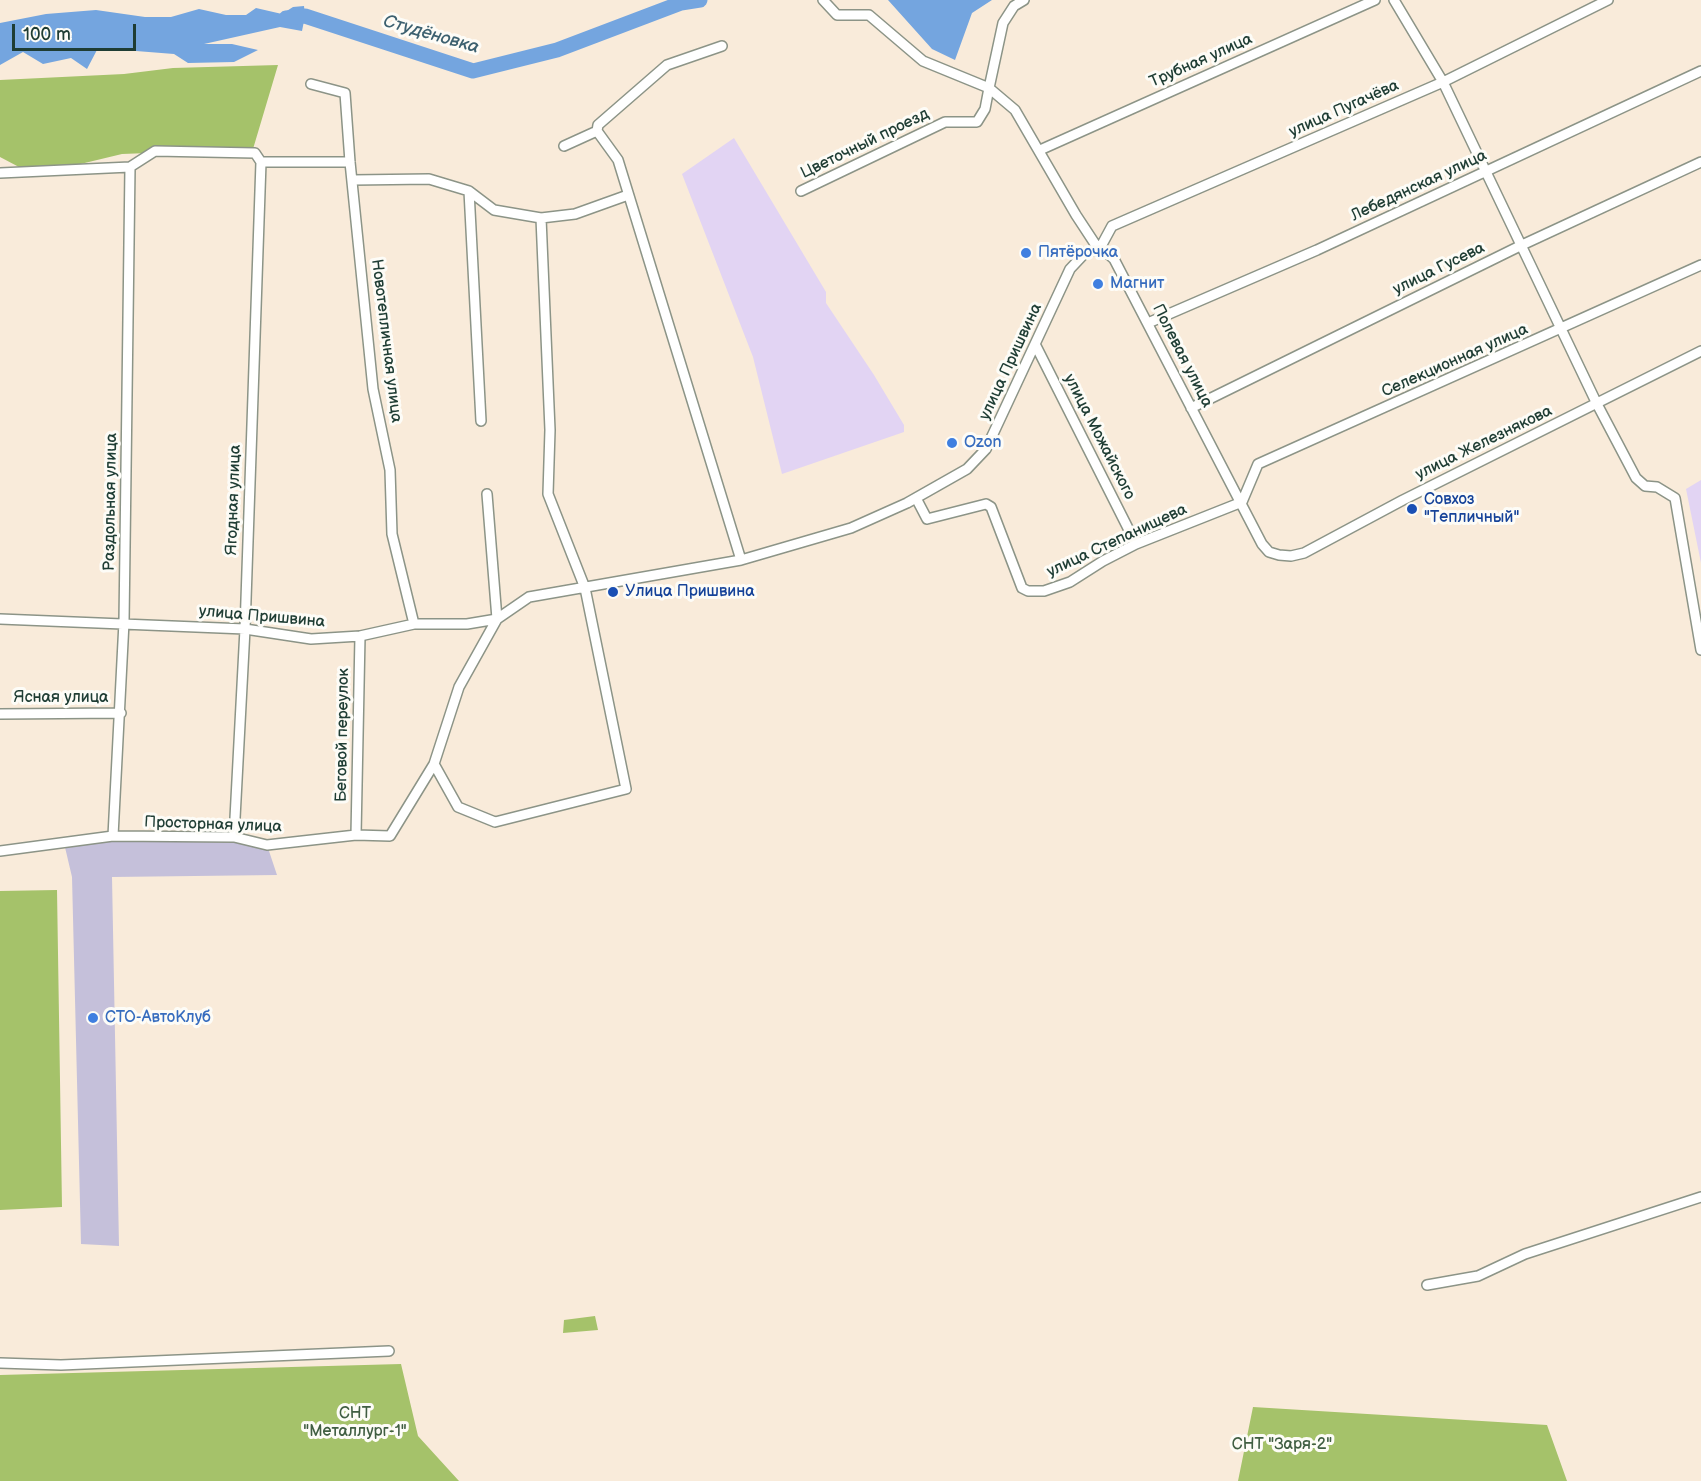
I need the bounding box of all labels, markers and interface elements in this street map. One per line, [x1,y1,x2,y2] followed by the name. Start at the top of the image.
[380,11,482,59] water label: Студёновка
[15,12,140,50] scale bar
[23,24,71,45] text: 100 m
[1147,30,1255,92] street label: Трубная улица
[1286,76,1402,142] street label: улица Пугачёва
[798,105,932,183] street label: Цветочный проезд
[1348,146,1490,226] street label: Лебедянская улица
[1390,239,1488,299] street label: улица Гусева
[1038,243,1118,263] place label: Пятёрочка
[1019,246,1033,260] marker: Пятёрочка
[366,258,406,424] street label: Новотепличная улица
[1110,274,1165,294] place label: Магнит
[1091,277,1105,291] marker: Магнит
[976,301,1046,423] street label: улица Пришвина
[1148,301,1216,411] street label: Полевая улица
[1379,320,1531,402] street label: Селекционная улица
[1059,371,1139,503] street label: улица Можайского
[1413,402,1555,484] street label: улица Железнякова
[100,433,122,571] street label: Раздольная улица
[964,433,1002,453] place label: Ozon
[945,436,959,450] marker: Ozon
[222,444,246,556] street label: Ягодная улица
[1424,490,1519,528] place label: Совхоз "Тепличный"
[1044,500,1190,582] street label: улица Степанищева
[1405,502,1419,516] marker: Совхоз "Тепличный"
[625,582,755,602] place label: Улица Пришвина
[606,585,620,599] marker: Улица Пришвина
[198,602,326,632] street label: улица Пришвина
[332,668,354,802] street label: Беговой переулок
[13,688,109,708] street label: Ясная улица
[144,813,282,837] street label: Просторная улица
[105,1008,211,1028] place label: СТО-АвтоКлуб
[86,1011,100,1025] marker: СТО-АвтоКлуб
[303,1404,407,1442] park label: СНТ "Металлург-1"
[1232,1435,1332,1455] park label: СНТ "Заря-2"

